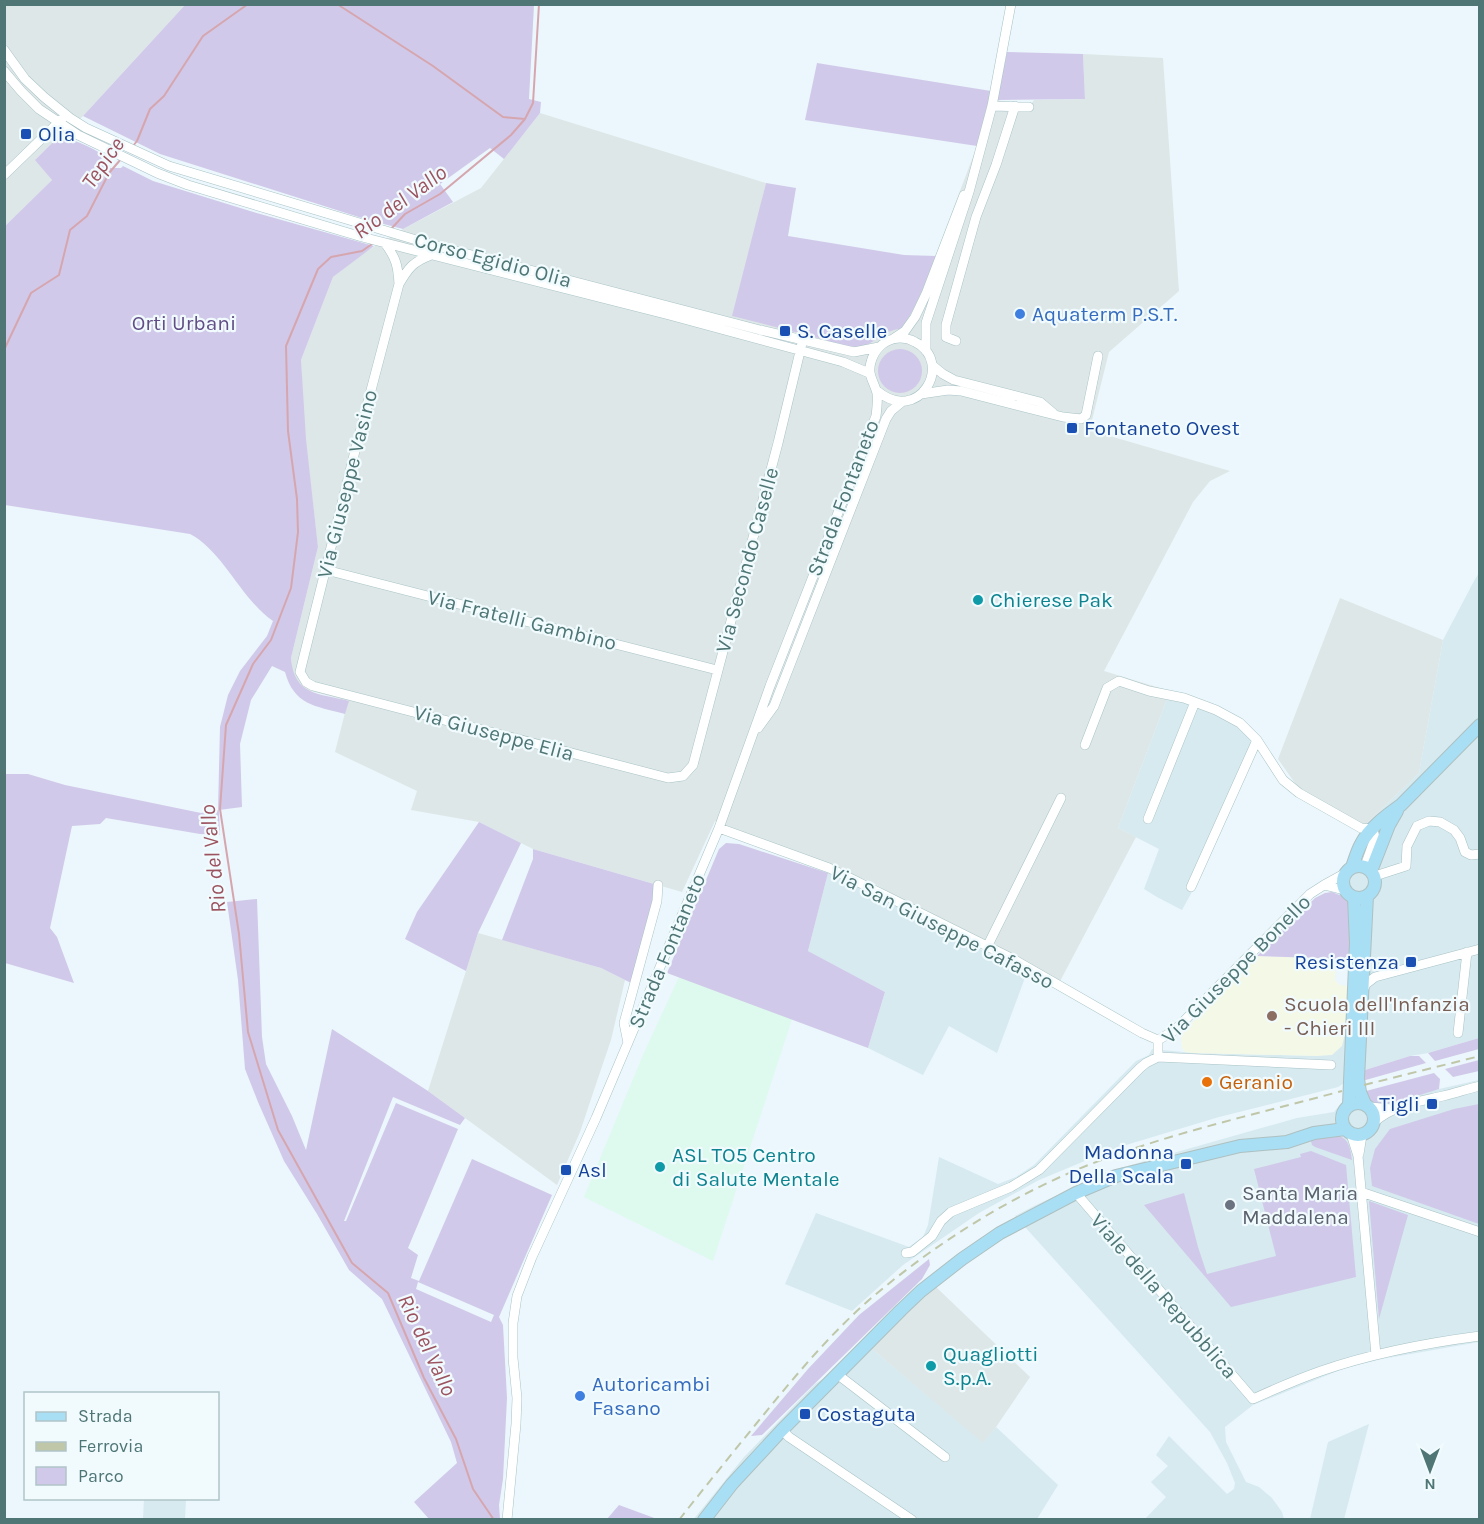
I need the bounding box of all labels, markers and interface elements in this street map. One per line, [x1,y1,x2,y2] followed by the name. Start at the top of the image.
[38,122,75,146] place label: Olia
[19,127,33,141] marker: Olia
[76,132,130,194] water label: Tepice
[348,159,452,245] water label: Rio del Vallo
[412,227,574,293] street label: Corso Egidio Olia
[1032,302,1178,326] place label: Aquaterm P.S.T.
[1013,307,1027,321] marker: Aquaterm P.S.T.
[132,311,236,335] park label: Orti Urbani
[797,319,887,343] place label: S. Caselle
[778,324,792,338] marker: S. Caselle
[312,387,382,581] street label: Via Giuseppe Vasino
[802,416,884,580] street label: Strada Fontaneto
[1084,416,1240,440] place label: Fontaneto Ovest
[1065,421,1079,435] marker: Fontaneto Ovest
[711,465,783,655] street label: Via Secondo Caselle
[425,585,619,655] street label: Via Fratelli Gambino
[990,588,1113,612] place label: Chierese Pak
[971,593,985,607] marker: Chierese Pak
[411,700,577,766] street label: Via Giuseppe Elia
[194,803,232,915] water label: Rio del Vallo
[826,860,1058,994] street label: Via San Giuseppe Cafasso
[624,870,710,1032] street label: Strada Fontaneto
[1157,890,1315,1048] street label: Via Giuseppe Bonello
[1294,950,1399,974] place label: Resistenza
[1404,955,1418,969] marker: Resistenza
[1284,992,1470,1040] place label: Scuola dell'Infanzia - Chieri III
[1265,1009,1279,1023] marker: Scuola dell'Infanzia - Chieri III
[1219,1070,1293,1094] place label: Geranio
[1200,1075,1214,1089] marker: Geranio
[1379,1092,1420,1116] place label: Tigli
[1425,1097,1439,1111] marker: Tigli
[1069,1140,1174,1188] place label: Madonna Della Scala
[672,1143,840,1191] place label: ASL TO5 Centro di Salute Mentale
[1179,1157,1193,1171] marker: Madonna Della Scala
[578,1158,607,1182] place label: Asl
[653,1160,667,1174] marker: ASL TO5 Centro di Salute Mentale
[559,1163,573,1177] marker: Asl
[1242,1181,1358,1229] place label: Santa Maria Maddalena
[1223,1198,1237,1212] marker: Santa Maria Maddalena
[1086,1209,1242,1383] street label: Viale della Repubblica
[392,1290,462,1400] water label: Rio del Vallo
[943,1342,1038,1390] place label: Quagliotti S.p.A.
[924,1359,938,1373] marker: Quagliotti S.p.A.
[592,1372,711,1420] place label: Autoricambi Fasano
[573,1389,587,1403] marker: Autoricambi Fasano
[24,1392,219,1500] legend
[817,1402,916,1426] place label: Costaguta
[78,1405,133,1427] text: Strada
[798,1407,812,1421] marker: Costaguta
[78,1435,143,1457] text: Ferrovia
[1400,1440,1460,1500] north arrow
[78,1465,124,1487] text: Parco
[1424,1475,1436,1494] text: N

